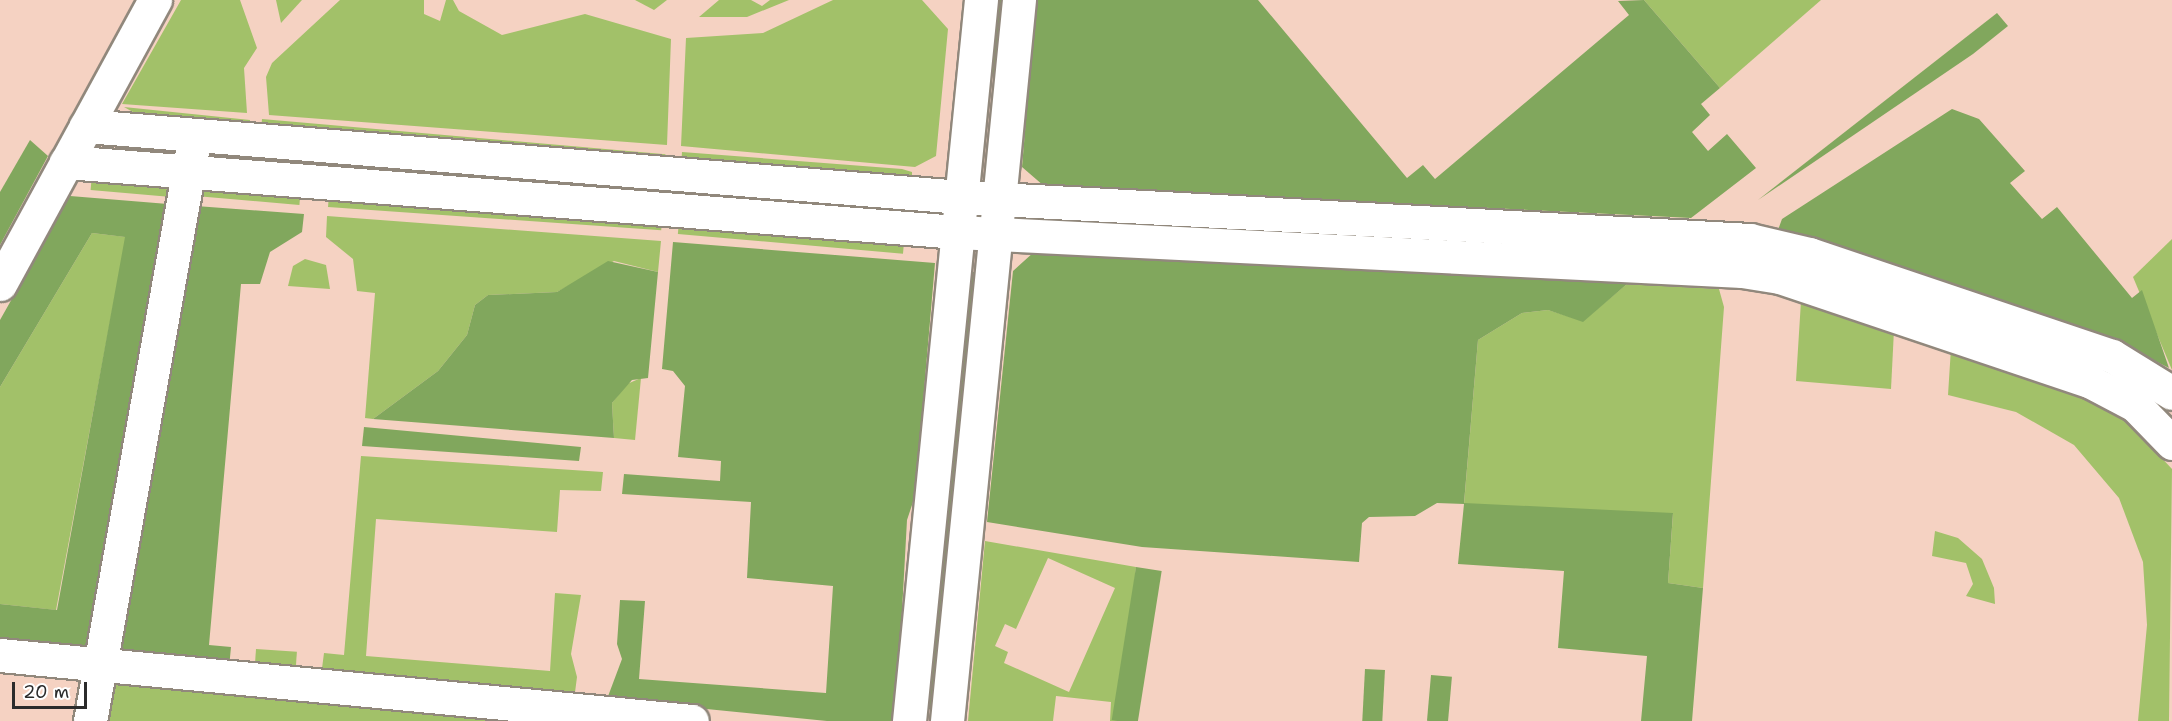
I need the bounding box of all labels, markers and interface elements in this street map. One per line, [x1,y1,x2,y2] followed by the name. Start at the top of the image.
[15,670,90,708] scale bar
[23,680,69,704] text: 20 m

